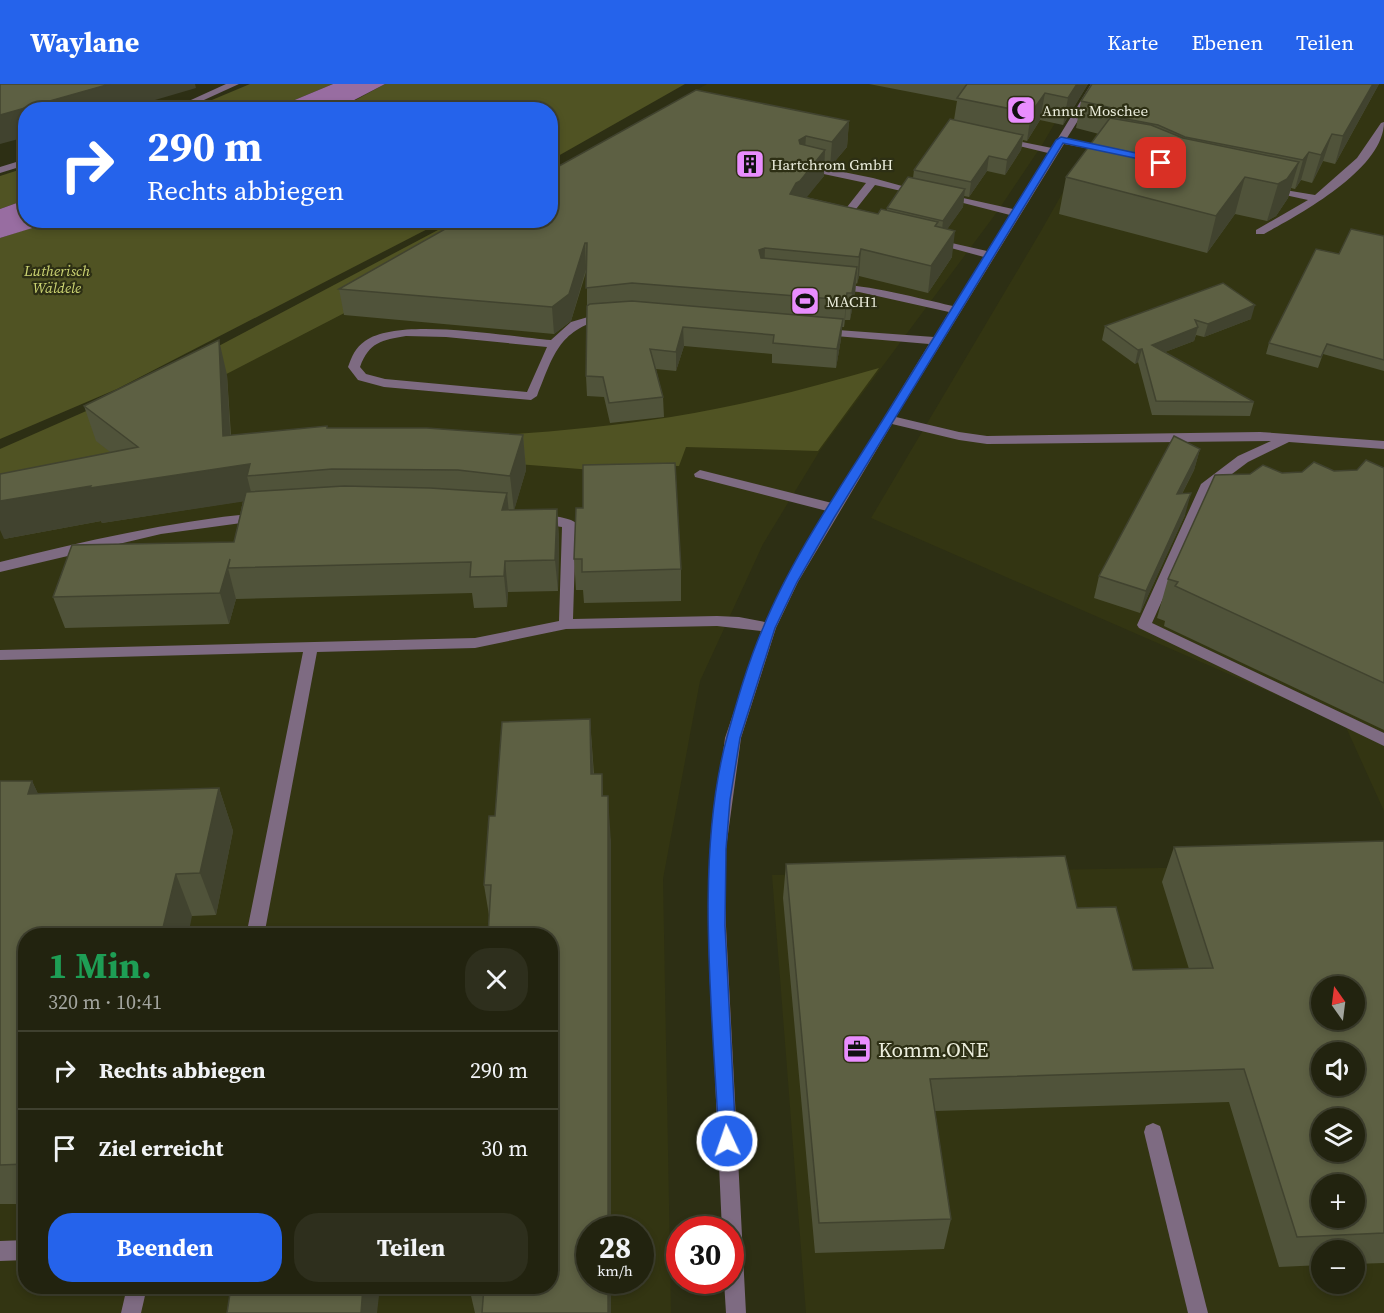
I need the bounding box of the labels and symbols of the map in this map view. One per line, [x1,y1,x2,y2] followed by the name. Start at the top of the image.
[1005,94,1037,126] mosque icon: Annur Moschee
[1042,100,1148,121] place label: Annur Moschee
[1135,137,1186,188] pin
[734,148,766,180] building icon: Hartchrom GmbH
[771,154,893,175] place label: Hartchrom GmbH
[23,260,90,298] park label: Lutherisch Wäldele
[789,285,821,317] sports icon: MACH1
[826,291,878,312] place label: MACH1
[1311,976,1365,1030] north arrow
[841,1033,873,1065] office icon: Komm.ONE
[878,1035,988,1064] place label: Komm.ONE
[695,1109,759,1173] position arrow
[666,1216,744,1294] speed limit sign: 30

